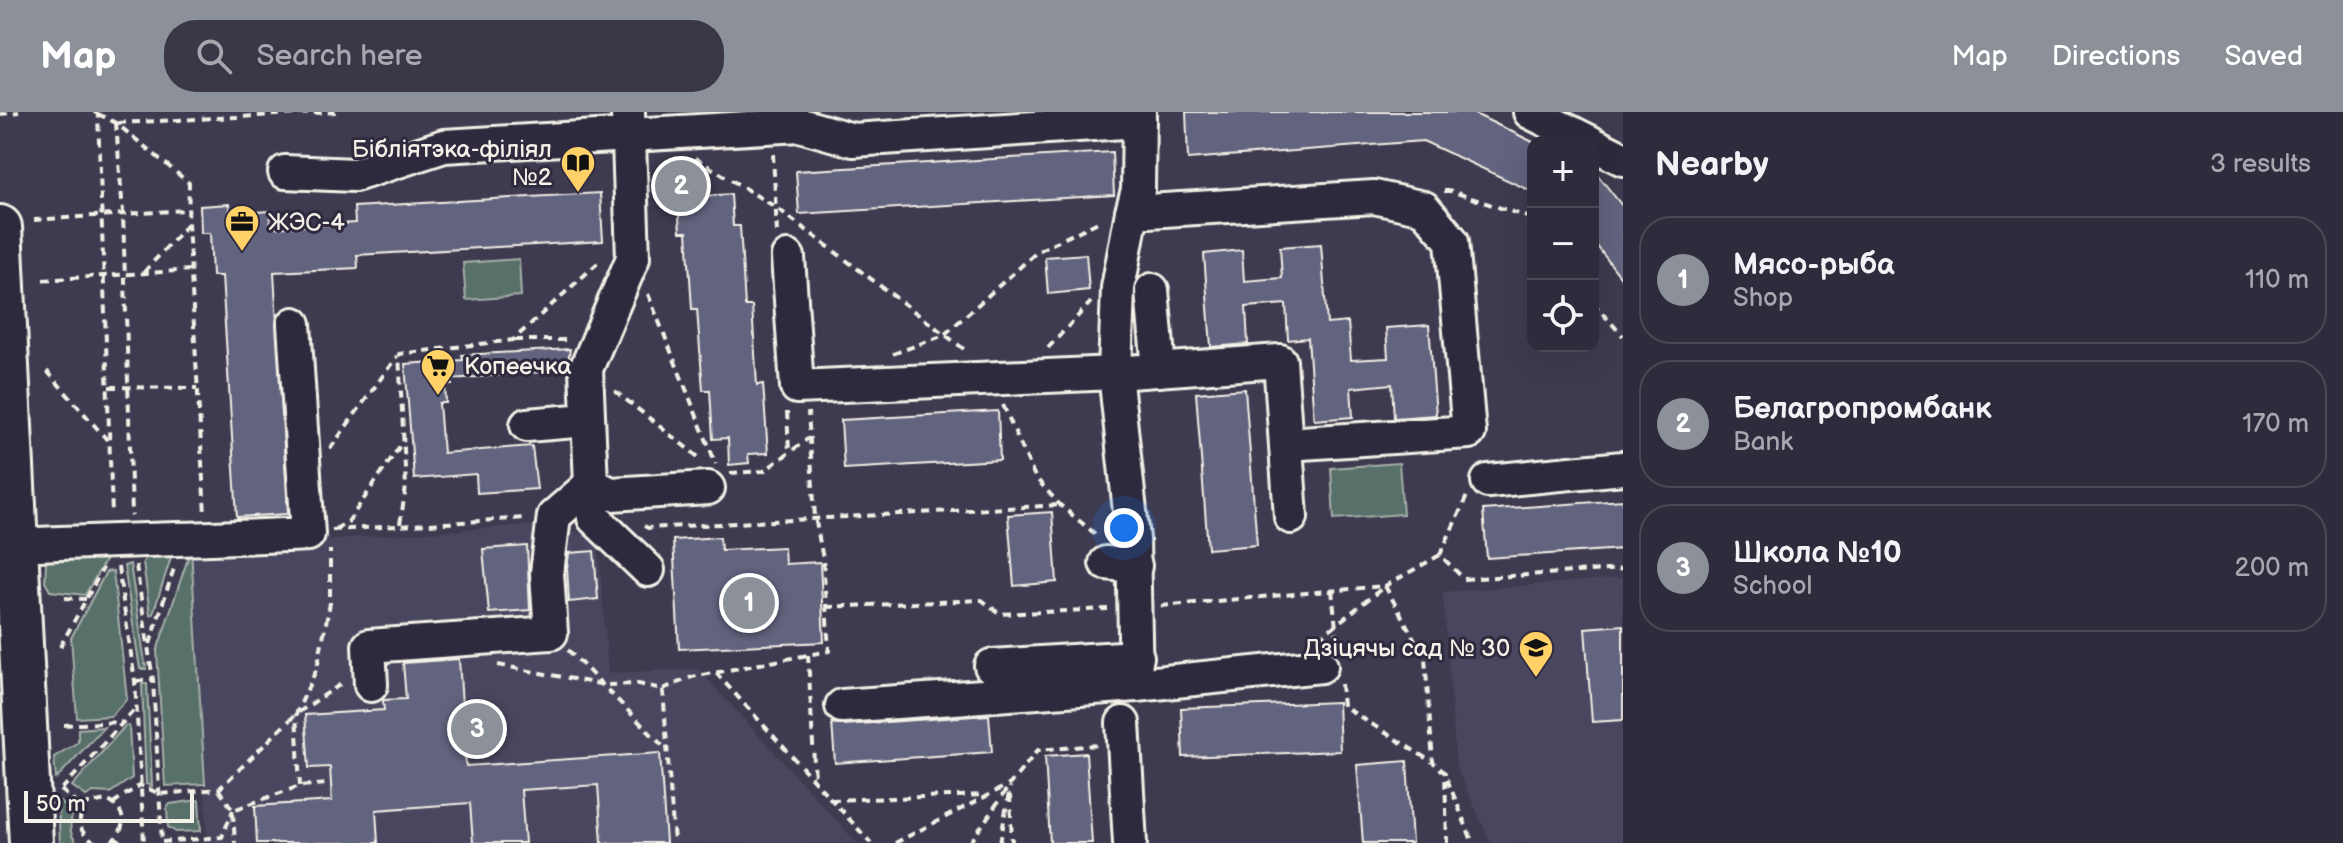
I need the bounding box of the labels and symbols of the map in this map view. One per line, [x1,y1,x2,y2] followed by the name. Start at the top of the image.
[352,135,552,192] place label: Бібліятэка-філіял №2
[559,144,597,194] library icon: Бібліятэка-філіял №2
[655,156,707,216] pin: 2
[223,203,261,253] office icon: ЖЭС-4
[268,208,345,237] place label: ЖЭС-4
[419,347,457,397] supermarket icon: Копеечка
[464,352,572,381] place label: Копеечка
[1104,508,1144,548] your location
[723,573,775,633] pin: 1
[1517,629,1555,679] school or university icon: Дзіцячы сад № 30
[1304,634,1510,663] place label: Дзіцячы сад № 30
[451,699,503,759] pin: 3
[24,787,194,823] scale bar

